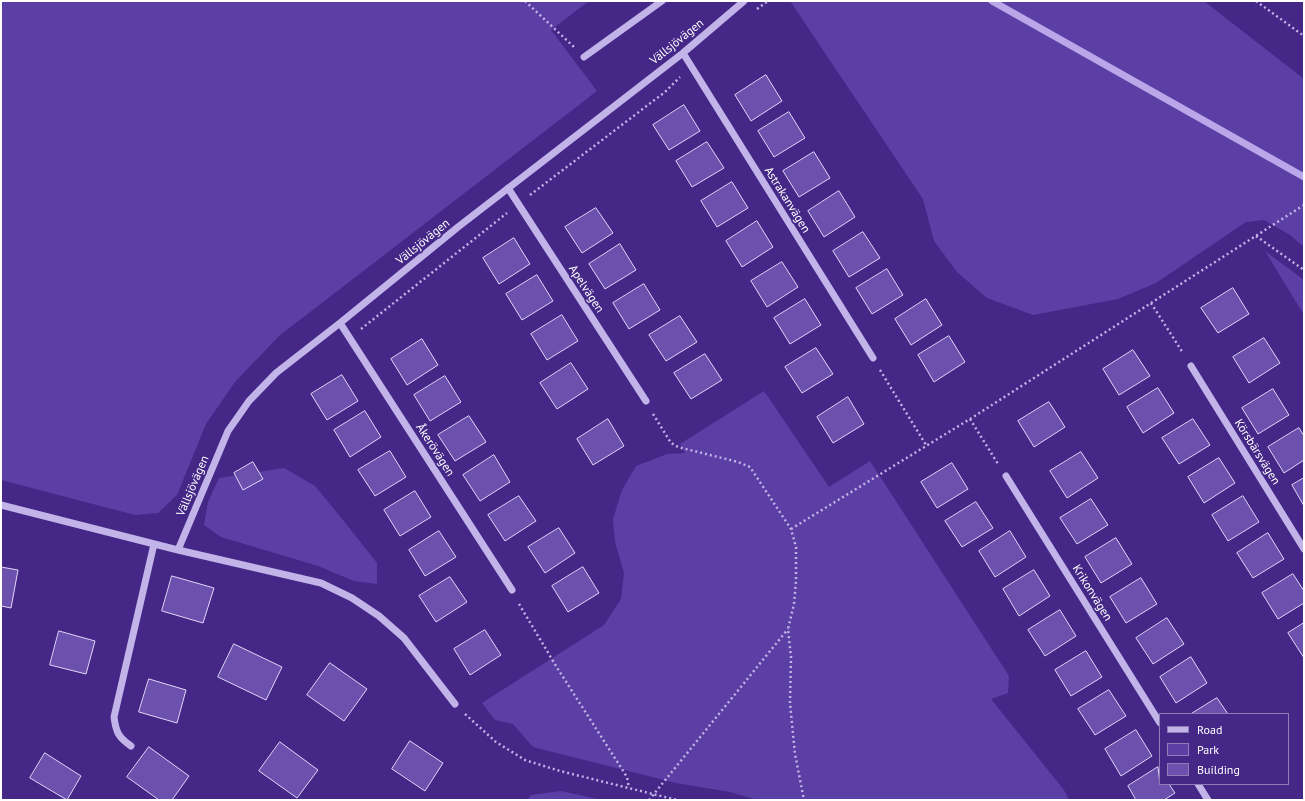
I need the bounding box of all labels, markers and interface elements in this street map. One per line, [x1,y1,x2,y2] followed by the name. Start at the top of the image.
[647,16,707,68] street label: Vällsjövägen
[761,164,813,236] street label: Astrakanvägen
[393,216,453,268] street label: Vällsjövägen
[565,262,607,316] street label: Apelvägen
[1231,417,1283,487] street label: Körsbärsvägen
[413,421,457,479] street label: Åkerövägen
[174,453,212,519] street label: Vällsjövägen
[1069,562,1115,624] street label: Krikonvägen
[1159,713,1289,785] legend
[1197,722,1222,737] text: Road
[1197,742,1219,757] text: Park
[1197,762,1240,777] text: Building

